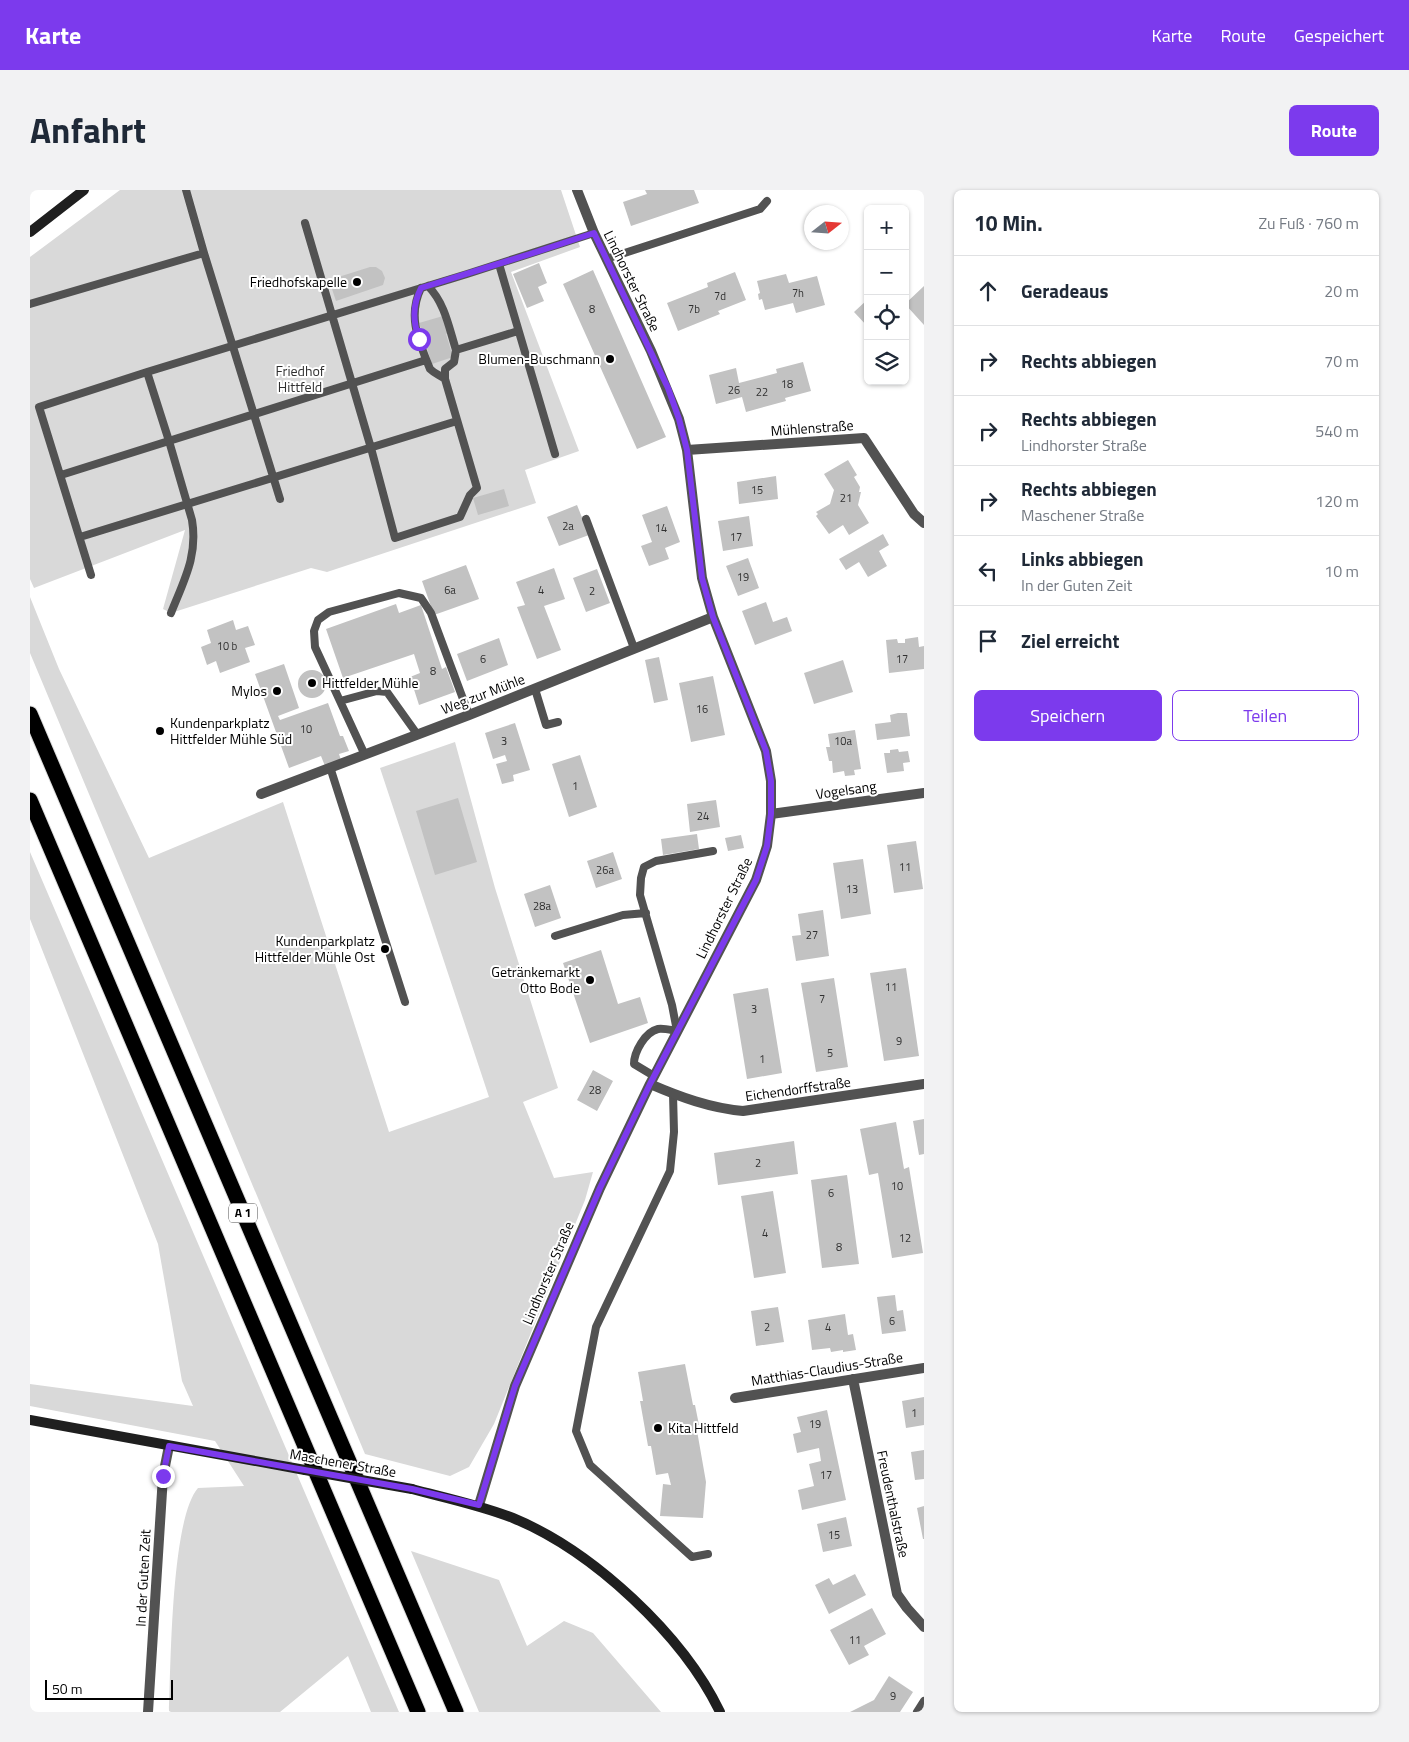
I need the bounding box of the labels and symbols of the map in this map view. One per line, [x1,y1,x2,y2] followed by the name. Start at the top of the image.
[804,205,849,250] north arrow
[599,227,666,335] street label: Lindhorster Straße
[250,271,347,292] place label: Friedhofskapelle
[351,276,363,288] marker: Friedhofskapelle
[792,285,804,301] house number: 7h
[714,288,726,304] house number: 7d
[589,301,595,317] house number: 8
[688,301,700,317] house number: 7b
[408,328,431,351] route start
[478,348,600,369] place label: Blumen-Buschmann
[604,353,616,365] marker: Blumen-Buschmann
[276,360,325,397] park label: Friedhof Hittfeld
[781,376,793,392] house number: 18
[728,382,740,398] house number: 26
[756,384,768,400] house number: 22
[770,414,854,441] street label: Mühlenstraße
[751,482,763,498] house number: 15
[840,490,852,506] house number: 21
[562,518,574,534] house number: 2a
[655,520,667,536] house number: 14
[730,529,742,545] house number: 17
[737,569,749,585] house number: 19
[444,582,456,598] house number: 6a
[538,582,544,598] house number: 4
[589,583,595,599] house number: 2
[217,638,237,654] house number: 10 b
[480,651,486,667] house number: 6
[896,651,908,667] house number: 17
[430,663,436,679] house number: 8
[438,668,528,719] street label: Weg zur Mühle
[322,672,419,693] place label: Hittfelder Mühle
[306,677,318,689] marker: Hittfelder Mühle
[231,680,267,701] place label: Mylos
[271,685,283,697] marker: Mylos
[696,701,708,717] house number: 16
[170,712,292,749] place label: Kundenparkplatz Hittfelder Mühle Süd
[300,721,312,737] house number: 10
[154,725,166,737] marker: Kundenparkplatz Hittfelder Mühle Süd
[501,733,507,749] house number: 3
[834,733,852,749] house number: 10a
[814,775,878,804] street label: Vogelsang
[572,778,578,794] house number: 1
[697,808,709,824] house number: 24
[690,854,757,962] street label: Lindhorster Straße
[899,859,911,875] house number: 11
[596,862,614,878] house number: 26a
[846,881,858,897] house number: 13
[533,898,551,914] house number: 28a
[806,927,818,943] house number: 27
[255,930,375,967] place label: Kundenparkplatz Hittfelder Mühle Ost
[379,943,391,955] marker: Kundenparkplatz Hittfelder Mühle Ost
[491,961,580,998] place label: Getränkemarkt Otto Bode
[584,974,596,986] marker: Getränkemarkt Otto Bode
[885,979,897,995] house number: 11
[819,991,825,1007] house number: 7
[751,1001,757,1017] house number: 3
[896,1033,902,1049] house number: 9
[827,1045,833,1061] house number: 5
[759,1051,765,1067] house number: 1
[744,1071,852,1106] street label: Eichendorffstraße
[589,1082,601,1098] house number: 28
[755,1155,761,1171] house number: 2
[891,1178,903,1194] house number: 10
[828,1185,834,1201] house number: 6
[229,1204,257,1222] road number: A 1
[516,1218,579,1328] street label: Lindhorster Straße
[762,1225,768,1241] house number: 4
[899,1230,911,1246] house number: 12
[836,1239,842,1255] house number: 8
[889,1313,895,1329] house number: 6
[764,1319,770,1335] house number: 2
[825,1319,831,1335] house number: 4
[750,1346,904,1391] street label: Matthias-Claudius-Straße
[911,1405,917,1421] house number: 1
[809,1416,821,1432] house number: 19
[668,1417,739,1438] place label: Kita Hittfeld
[652,1422,664,1434] marker: Kita Hittfeld
[288,1443,398,1482] street label: Maschener Straße
[872,1448,915,1560] street label: Freudenthalstraße
[152,1465,175,1488] route end
[820,1467,832,1483] house number: 17
[828,1527,840,1543] house number: 15
[129,1529,156,1627] street label: In der Guten Zeit
[849,1632,861,1648] house number: 11
[45,1677,172,1700] scale bar
[890,1688,896,1704] house number: 9

